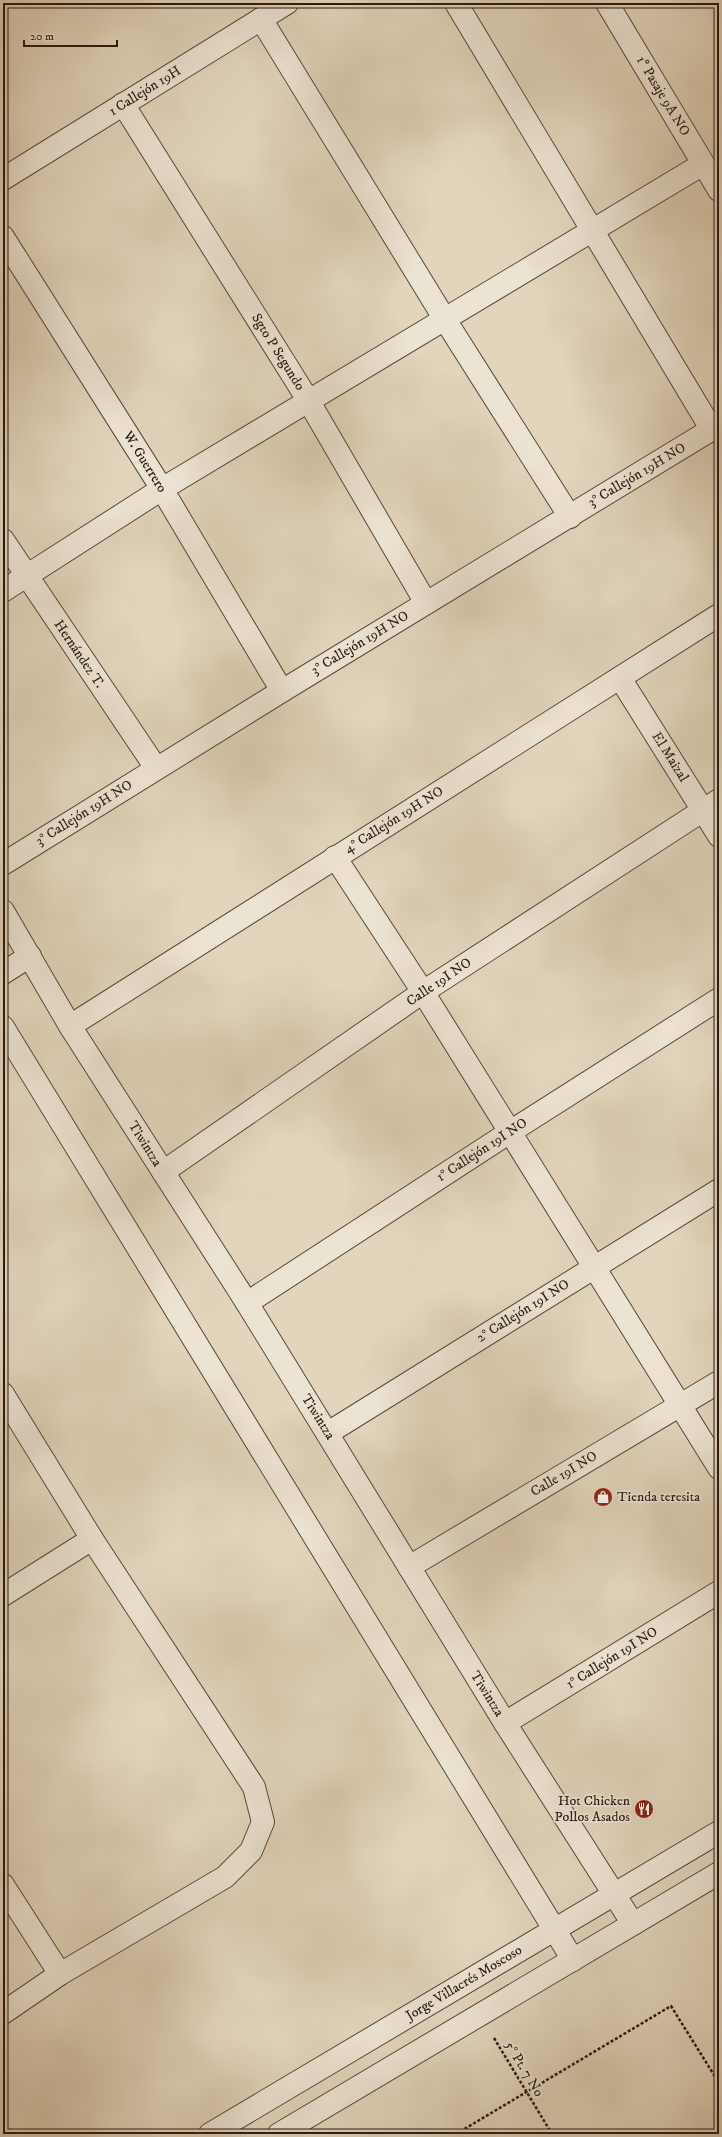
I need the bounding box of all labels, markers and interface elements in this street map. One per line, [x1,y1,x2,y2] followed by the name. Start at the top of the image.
[24,22,117,48] scale bar
[30,29,54,44] text: 20 m
[632,53,694,139] street label: 1º Pasaje 9A NO
[106,62,185,120] street label: 1 Callejón 19H
[247,310,309,394] street label: Sgto P Segundo
[119,427,171,496] street label: W. Guerrero
[585,439,689,511] street label: 3° Callejón 19H NO
[308,607,412,679] street label: 3° Callejón 19H NO
[50,617,108,691] street label: Hernández T.
[648,729,693,786] street label: El Maizal
[32,776,136,850] street label: 3° Callejón 19H NO
[341,782,447,858] street label: 4° Callejón 19H NO
[403,954,475,1010] street label: Calle 19I NO
[433,1114,531,1186] street label: 1° Callejón 19I NO
[124,1118,166,1170] street label: Tiwintza
[473,1275,573,1347] street label: 2° Callejón 19I NO
[297,1391,339,1443] street label: Tiwintza
[527,1447,601,1501] street label: Calle 19I NO
[592,1486,614,1508] shop icon: Tienda teresita
[617,1488,700,1506] place label: Tienda teresita
[563,1623,661,1693] street label: 1° Callejón 19I NO
[466,1668,508,1720] street label: Tiwintza
[555,1792,631,1826] place label: Hot Chicken Pollos Asados
[633,1798,655,1820] restaurant icon: Hot Chicken Pollos Asados
[401,1941,526,2026] street label: Jorge Villacrés Moscoso
[500,2038,548,2100] street label: 5° Pt. 7 No

